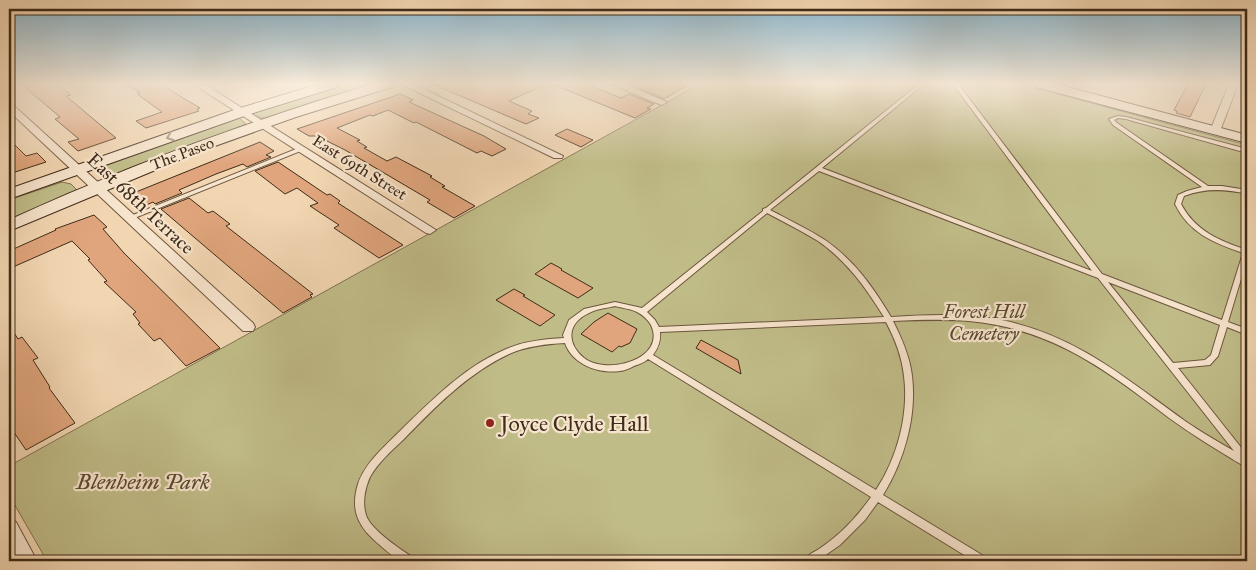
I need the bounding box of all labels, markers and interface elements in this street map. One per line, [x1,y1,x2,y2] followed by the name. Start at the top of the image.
[166,131,175,141] one-way arrow
[309,131,411,204] street label: East 69th Street
[148,133,217,174] street label: The Paseo
[82,148,199,259] street label: East 68th Terrace
[942,300,1027,345] park label: Forest Hill Cemetery
[498,410,649,437] place label: Joyce Clyde Hall
[484,417,496,429] marker: Joyce Clyde Hall
[75,468,210,495] park label: Blenheim Park

